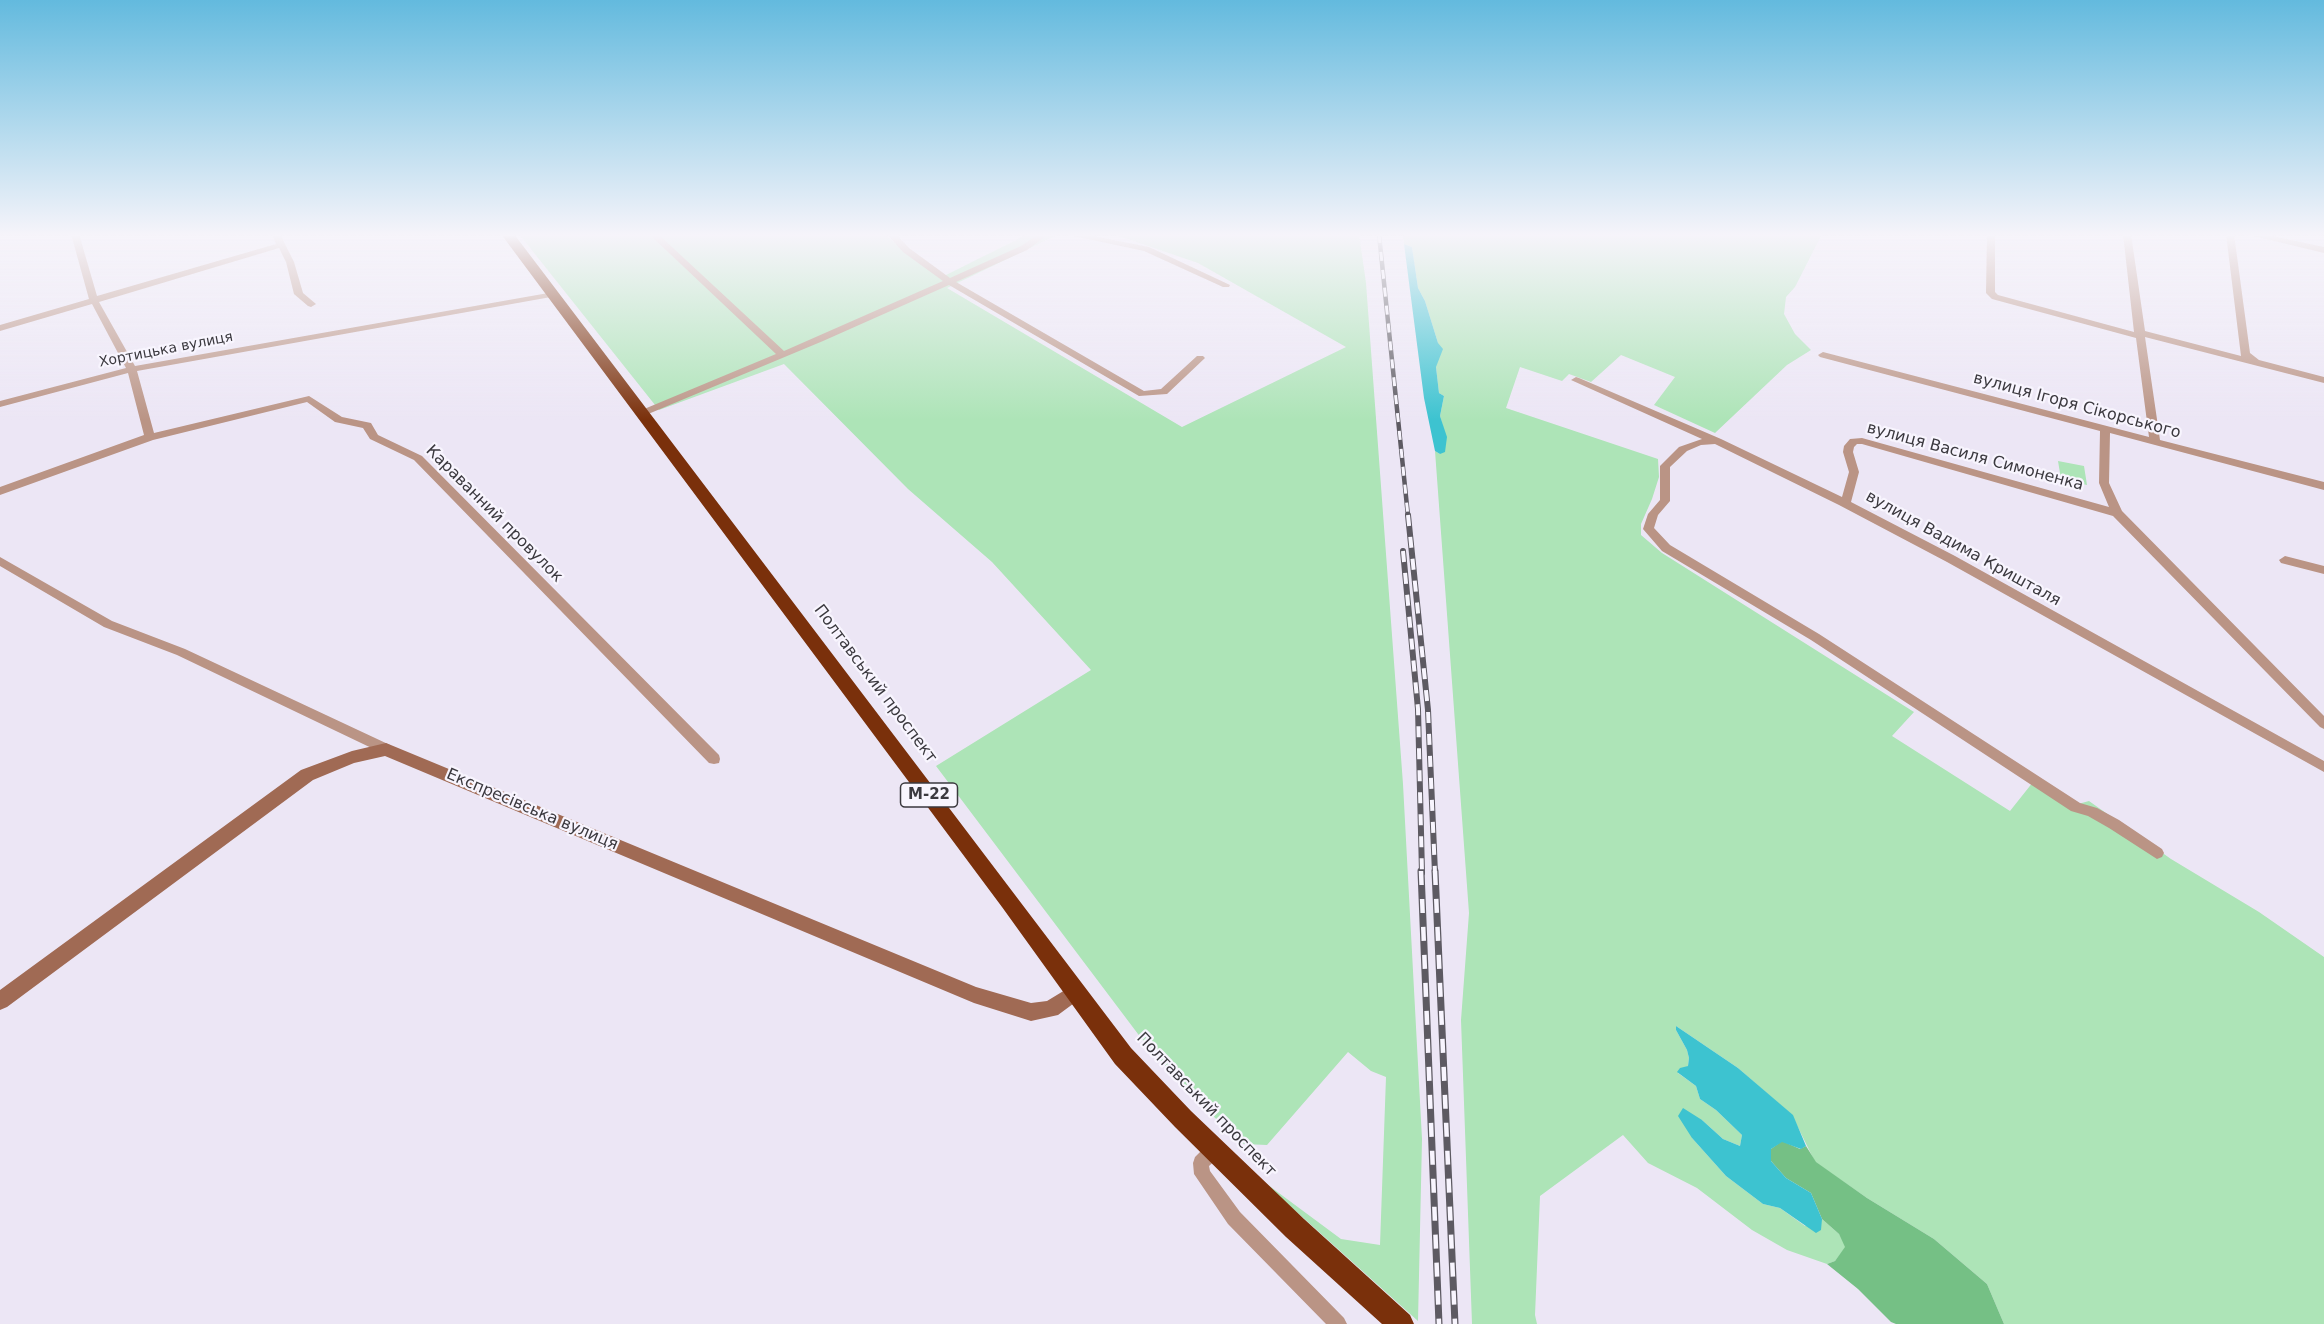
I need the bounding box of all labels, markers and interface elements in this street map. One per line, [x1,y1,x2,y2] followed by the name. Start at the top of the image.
[98,329,234,371] street label: Хортицька вулиця
[1971,369,2183,443] street label: вулиця Ігоря Сікорського
[1864,419,2086,495] street label: вулиця Василя Симоненка
[421,441,567,587] street label: Караванний провулок
[1862,487,2064,611] street label: вулиця Вадима Кришталя
[809,601,941,767] street label: Полтавський проспект
[443,765,621,855] street label: Експресівська вулиця
[900,783,958,807] road number: М-22
[1132,1029,1280,1181] street label: Полтавський проспект

